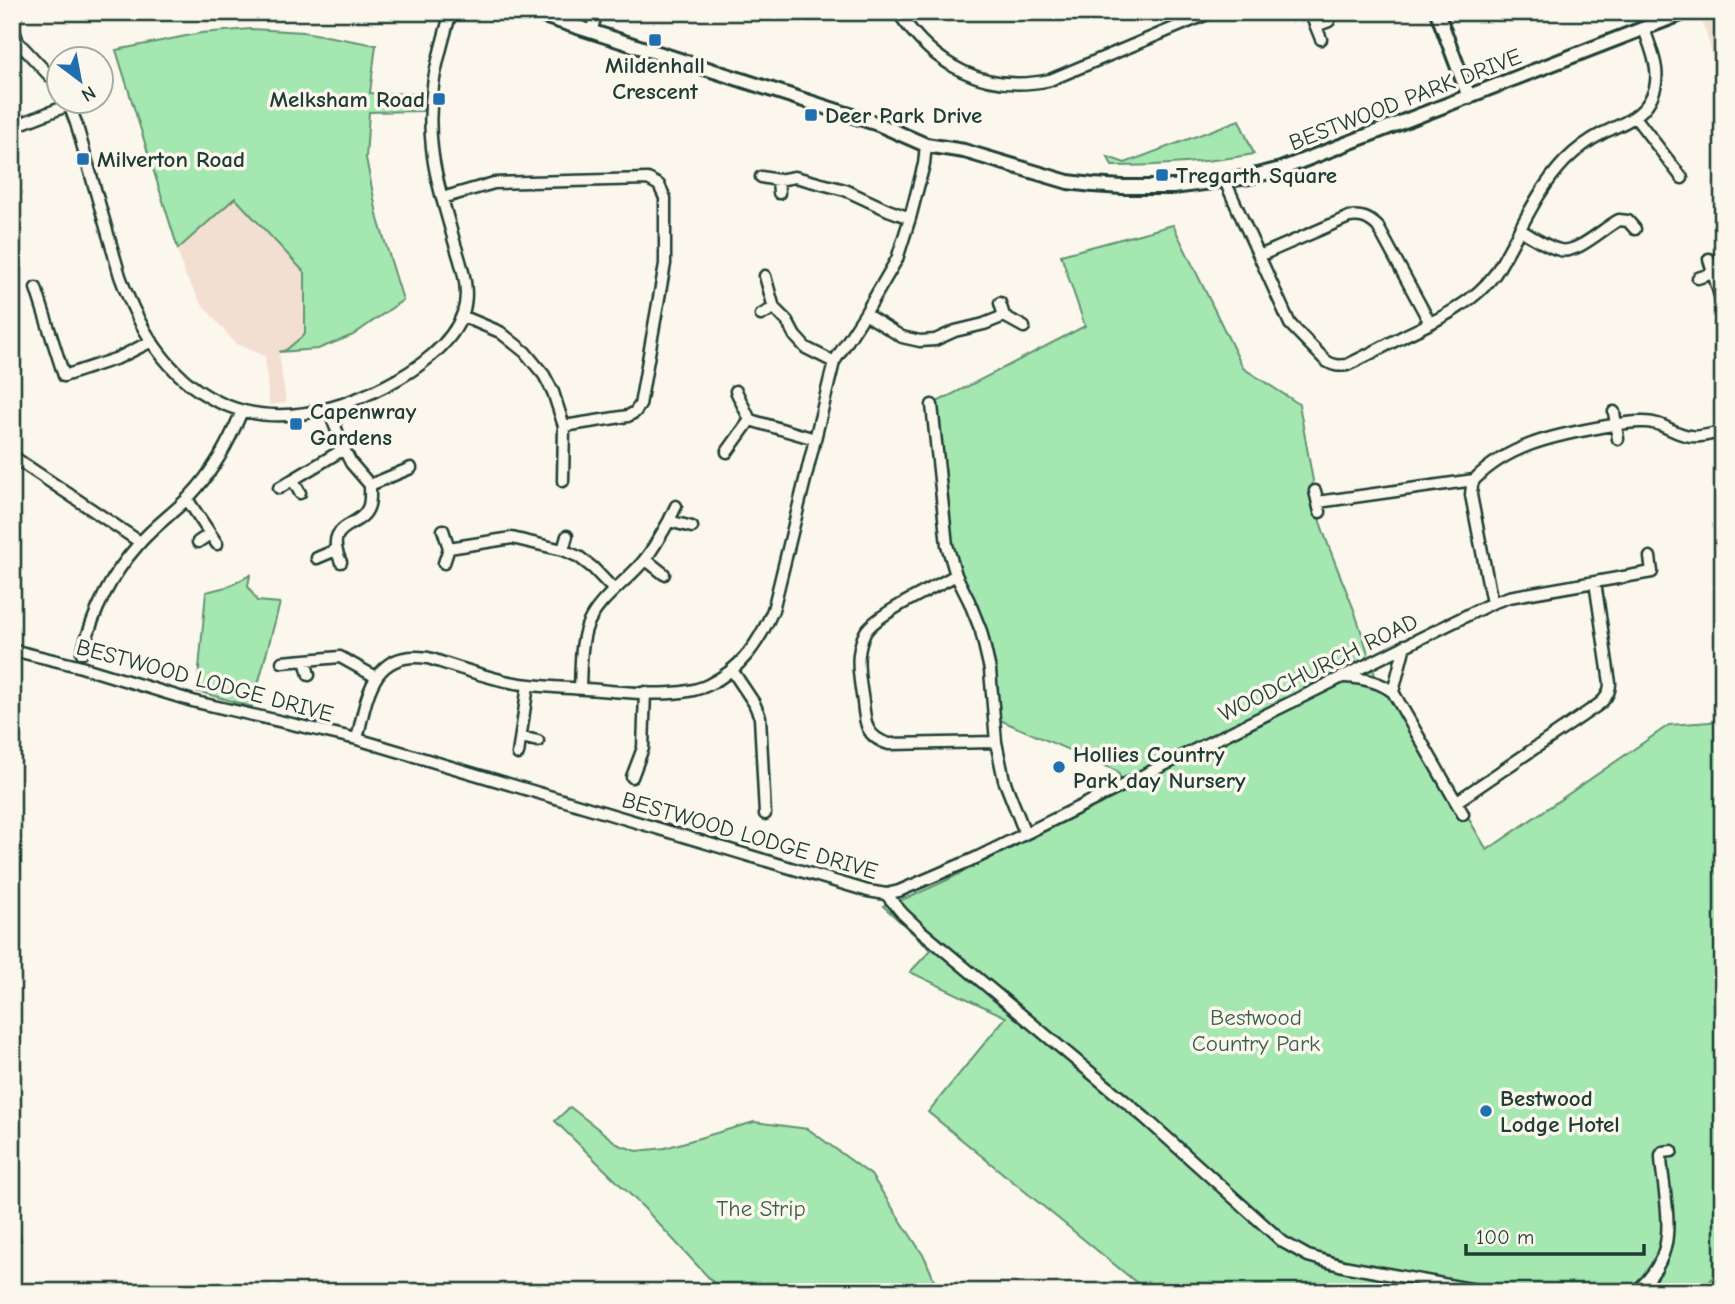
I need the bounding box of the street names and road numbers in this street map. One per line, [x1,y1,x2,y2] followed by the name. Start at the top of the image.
[1285,43,1525,156] street label: BESTWOOD PARK DRIVE
[1214,607,1422,727] street label: WOODCHURCH ROAD
[73,633,336,728] street label: BESTWOOD LODGE DRIVE
[619,786,881,885] street label: BESTWOOD LODGE DRIVE

